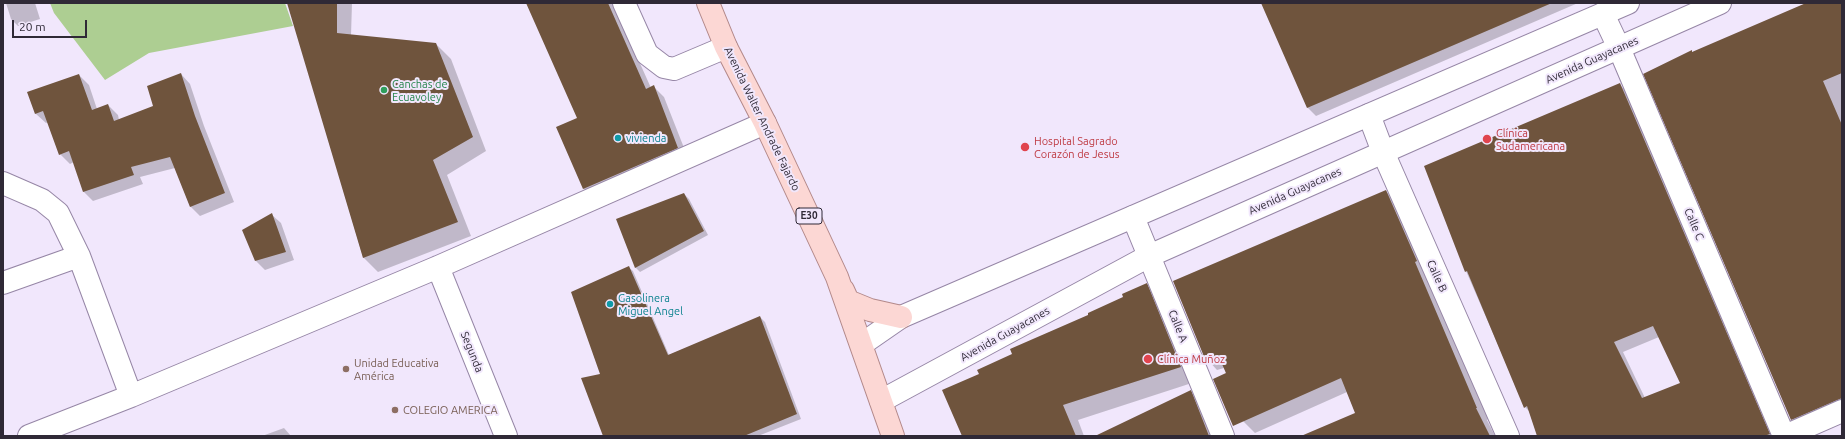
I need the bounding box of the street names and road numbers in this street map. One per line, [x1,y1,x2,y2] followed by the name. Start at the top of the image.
[1544,34,1640,86] street label: Avenida Guayacanes
[721,45,803,193] street label: Avenida Walter Andrade Fajardo
[1247,165,1343,217] street label: Avenida Guayacanes
[1681,206,1707,242] street label: Calle C
[796,208,822,224] road number: E30
[1424,258,1450,294] street label: Calle B
[958,304,1052,364] street label: Avenida Guayacanes
[1166,308,1190,344] street label: Calle A
[458,330,486,374] street label: Segunda

